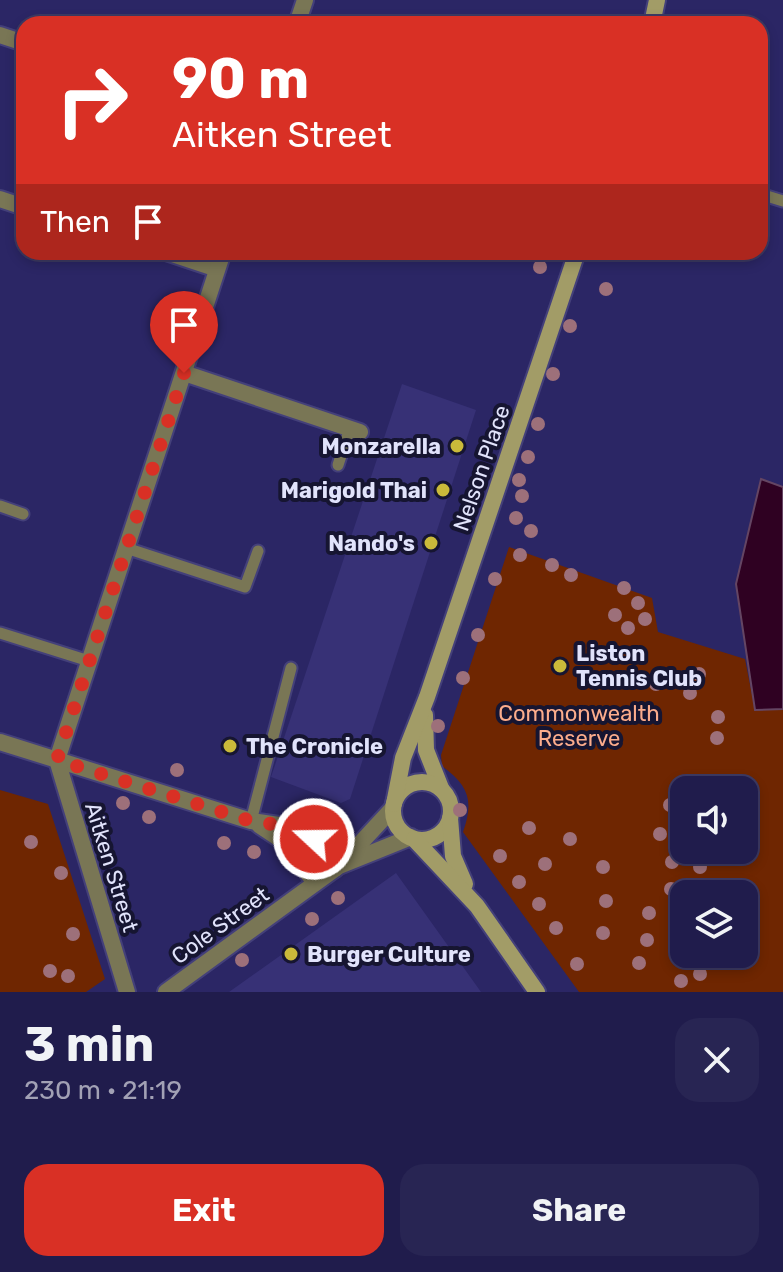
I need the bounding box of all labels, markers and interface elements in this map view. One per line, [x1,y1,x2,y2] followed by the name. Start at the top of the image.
[172,46,309,112] text: 90 m
[40,48,144,152] icon: right
[172,113,391,156] text: Aitken Street
[126,200,170,244] icon: arrive
[40,204,110,240] text: Then
[150,291,218,373] pin
[162,303,206,347] icon: arrive
[447,402,516,535] street label: Nelson Place
[322,433,441,460] place label: Monzarella
[448,437,466,455] marker: Monzarella
[281,477,427,504] place label: Marigold Thai
[434,481,452,499] marker: Marigold Thai
[328,530,415,557] place label: Nando's
[422,534,440,552] marker: Nando's
[576,640,702,692] place label: Liston Tennis Club
[551,657,569,675] marker: Liston Tennis Club
[498,700,660,752] park label: Commonwealth Reserve
[246,733,383,760] place label: The Cronicle
[221,737,239,755] marker: The Cronicle
[670,776,758,968] map controls
[670,776,758,864] button: sound
[272,797,356,881] position arrow
[79,799,144,936] street label: Aitken Street
[670,880,758,968] button: layers
[166,881,275,970] street label: Cole Street
[307,941,471,968] place label: Burger Culture
[282,945,300,963] marker: Burger Culture
[24,1016,154,1073] text: 3 min
[675,1018,759,1102] button: close
[24,1075,182,1106] text: 230 m · 21:19
[24,1164,384,1256] button: Exit
[400,1164,759,1256] button: Share

